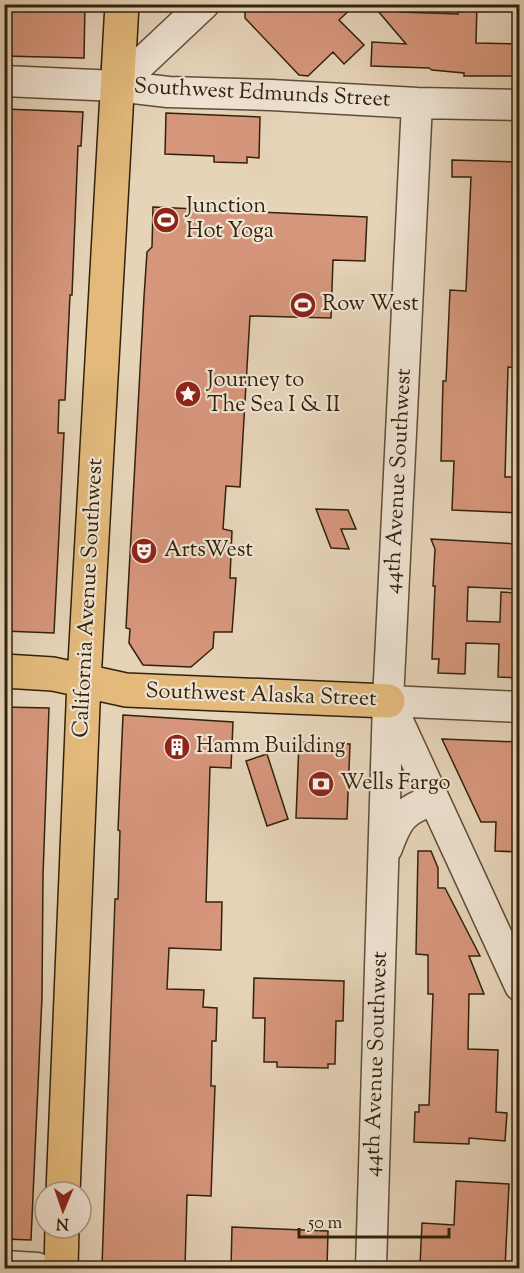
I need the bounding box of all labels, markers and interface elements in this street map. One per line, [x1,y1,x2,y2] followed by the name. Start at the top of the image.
[133,71,391,117] street label: Southwest Edmunds Street
[185,191,274,248] place label: Junction Hot Yoga
[151,205,181,235] sports icon: Junction Hot Yoga
[322,289,419,321] place label: Row West
[288,290,318,320] sports icon: Row West
[206,365,340,422] place label: Journey to The Sea I & II
[377,367,421,594] street label: 44th Avenue Southwest
[173,379,203,409] place icon: Journey to The Sea I & II
[66,457,112,739] street label: California Avenue Southwest
[164,535,254,567] place label: ArtsWest
[129,536,159,566] theatre icon: ArtsWest
[145,676,378,716] street label: Southwest Alaska Street
[196,731,346,763] place label: Hamm Building
[162,732,192,762] building icon: Hamm Building
[340,768,451,800] place label: Wells Fargo
[306,769,336,799] bank icon: Wells Fargo
[357,950,397,1177] street label: 44th Avenue Southwest
[33,1180,93,1240] north arrow
[299,1201,449,1239] scale bar
[56,1211,69,1234] text: N
[307,1211,343,1237] text: 50 m

